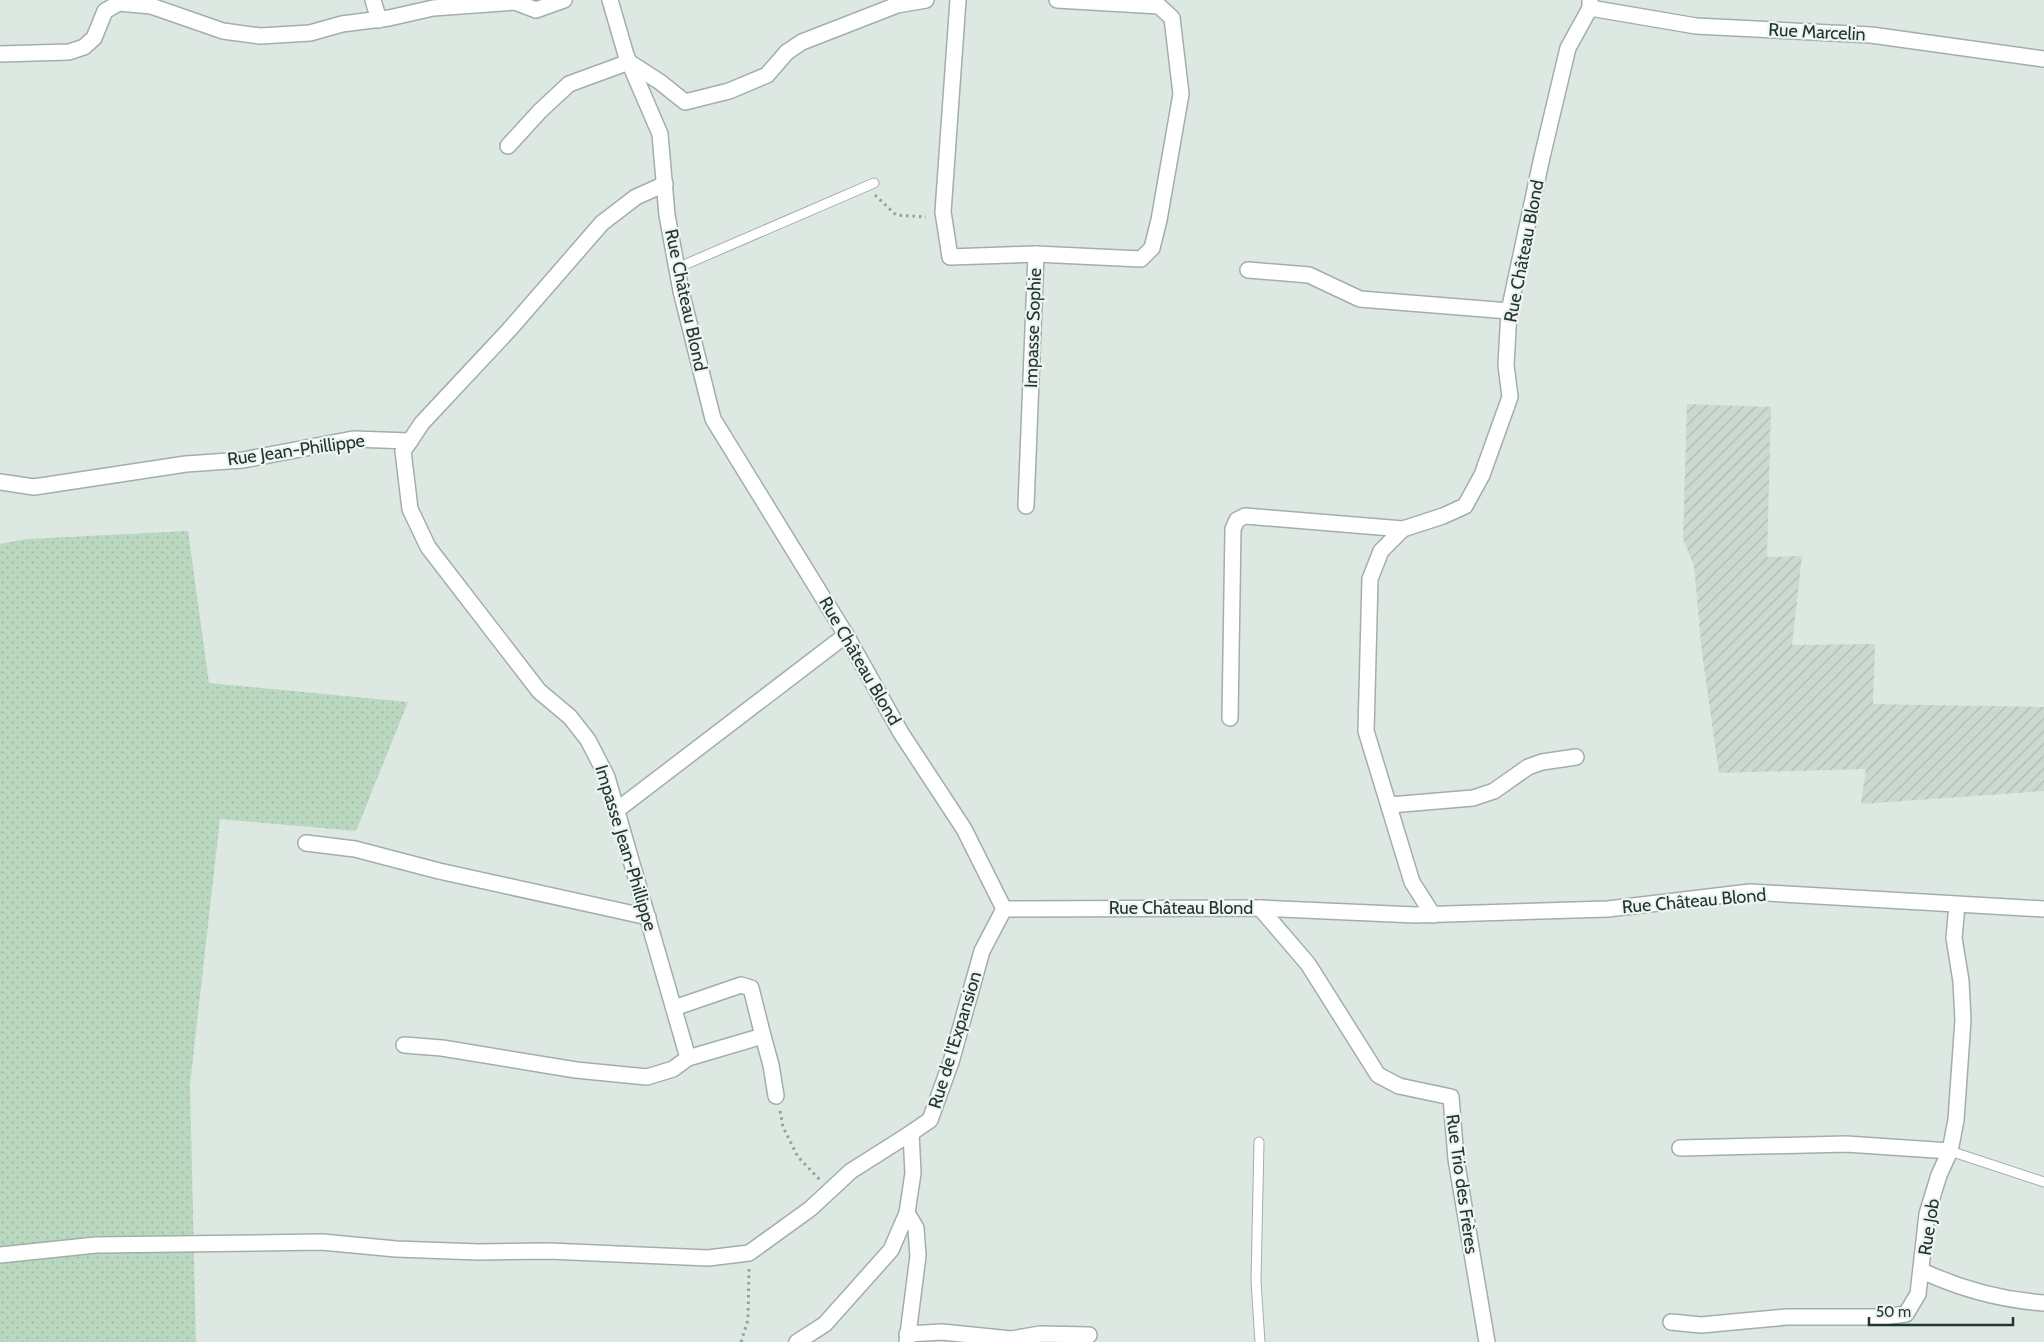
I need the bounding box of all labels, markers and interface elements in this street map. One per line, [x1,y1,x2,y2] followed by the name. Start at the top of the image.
[1768,18,1866,46] street label: Rue Marcelin
[1499,178,1549,324] street label: Rue Château Blond
[660,227,712,373] street label: Rue Château Blond
[1020,268,1046,388] street label: Impasse Sophie
[226,429,366,471] street label: Rue Jean-Phillippe
[814,593,906,729] street label: Rue Château Blond
[590,762,662,934] street label: Impasse Jean-Phillippe
[1621,884,1767,918] street label: Rue Château Blond
[1109,897,1253,919] street label: Rue Château Blond
[924,969,986,1111] street label: Rue de l'Expansion
[1441,1113,1483,1255] street label: Rue Trio des Frères
[1914,1197,1944,1257] street label: Rue Job
[1869,1294,2013,1326] scale bar
[1876,1303,1911,1321] text: 50 m

